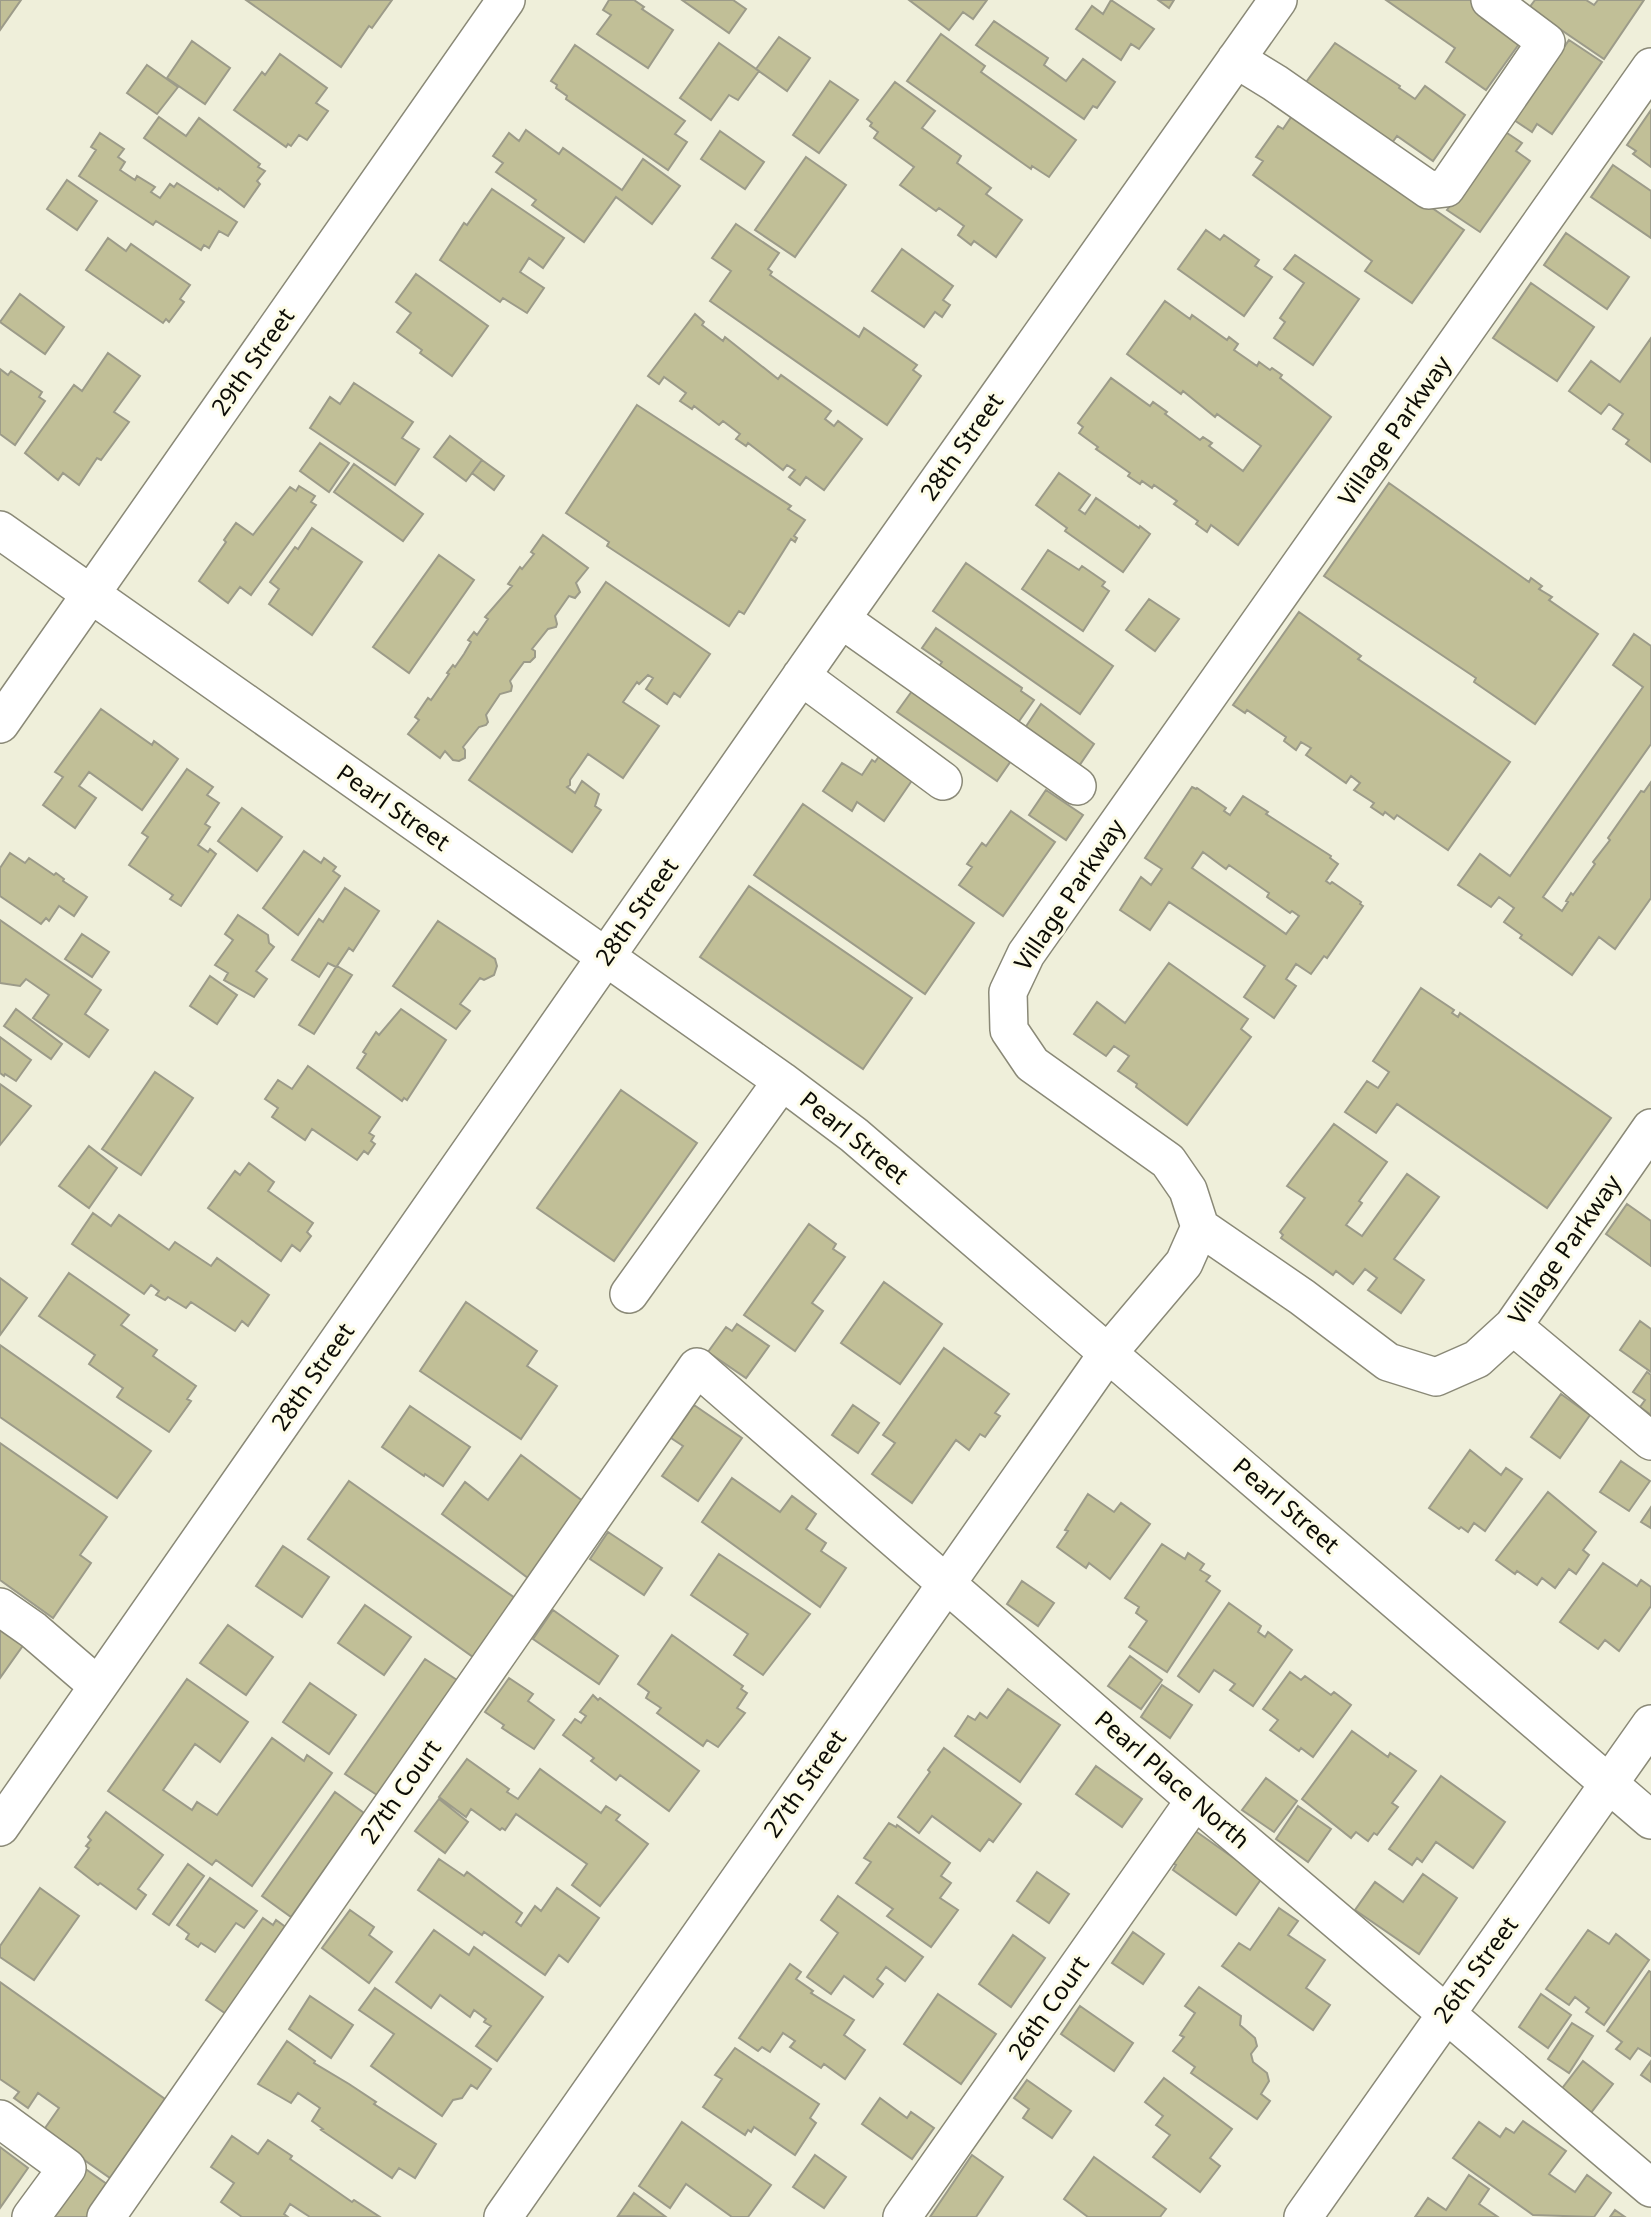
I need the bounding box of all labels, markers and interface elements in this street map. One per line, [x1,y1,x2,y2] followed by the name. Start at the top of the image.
[203,301,301,421] street label: 29th Street
[1330,348,1458,512] street label: Village Parkway
[912,386,1010,506] street label: 28th Street
[331,756,457,858] street label: Pearl Street
[1006,811,1132,976] street label: Village Parkway
[587,851,685,971] street label: 28th Street
[794,1083,916,1191] street label: Pearl Street
[1500,1167,1628,1331] street label: Village Parkway
[263,1316,361,1436] street label: 28th Street
[1227,1449,1347,1560] street label: Pearl Street
[1088,1702,1258,1855] street label: Pearl Place North
[755,1723,853,1843] street label: 27th Street
[352,1732,448,1850] street label: 27th Court
[1425,1909,1525,2029] street label: 26th Street
[1000,1948,1096,2066] street label: 26th Court

